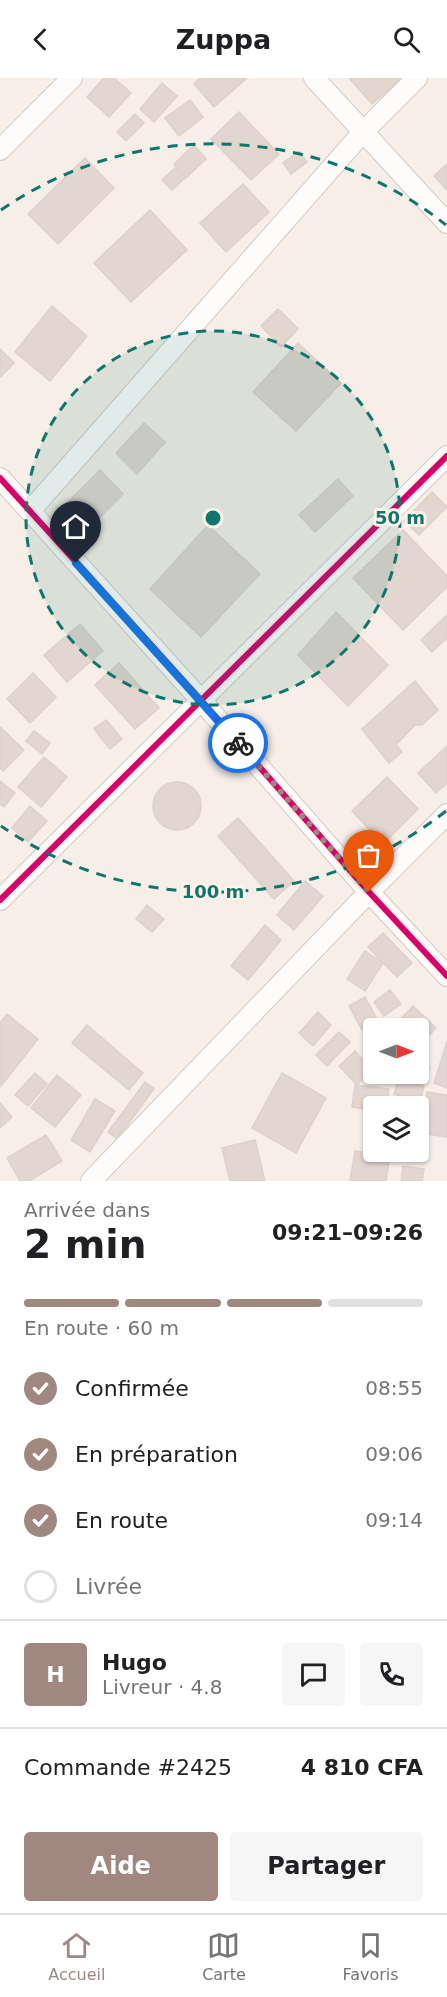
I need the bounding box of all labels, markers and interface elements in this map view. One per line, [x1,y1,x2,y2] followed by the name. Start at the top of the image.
[24,23,57,56] icon: back
[390,23,423,56] icon: search
[176,24,271,55] text: Zuppa
[50,501,101,563] pin
[375,507,425,528] text: 50 m
[203,508,223,528] centre of rings
[59,510,92,543] icon: home
[208,713,268,773] courier
[222,727,255,760] icon: bike
[343,830,394,892] pin
[352,839,385,872] icon: bag
[182,881,244,902] text: 100 m
[363,1018,429,1084] north arrow
[363,1018,429,1162] map controls
[363,1096,429,1162] button: layers
[24,1198,150,1222] text: Arrivée dans
[272,1220,423,1245] text: 09:21–09:26
[24,1222,146,1267] text: 2 min
[24,1316,179,1340] text: En route · 60 m
[24,1372,57,1405] icon: check
[75,1376,189,1401] text: Confirmée
[365,1376,423,1400] text: 08:55
[24,1438,57,1471] icon: check
[75,1442,238,1467] text: En préparation
[365,1442,423,1466] text: 09:06
[24,1504,57,1537] icon: check
[75,1508,168,1533] text: En route
[365,1508,423,1532] text: 09:14
[75,1574,142,1599] text: Livrée
[282,1643,345,1706] button: chat
[360,1643,423,1706] button: phone
[102,1650,167,1675] text: Hugo
[46,1662,65,1687] text: H
[102,1675,222,1699] text: Livreur · 4.8
[24,1755,232,1780] text: Commande #2425
[301,1755,423,1780] text: 4 810 CFA
[24,1832,218,1901] button: Aide
[230,1832,423,1901] button: Partager
[48,1929,105,1984] tab: Accueil
[202,1929,246,1984] tab: Carte
[342,1929,399,1984] tab: Favoris

